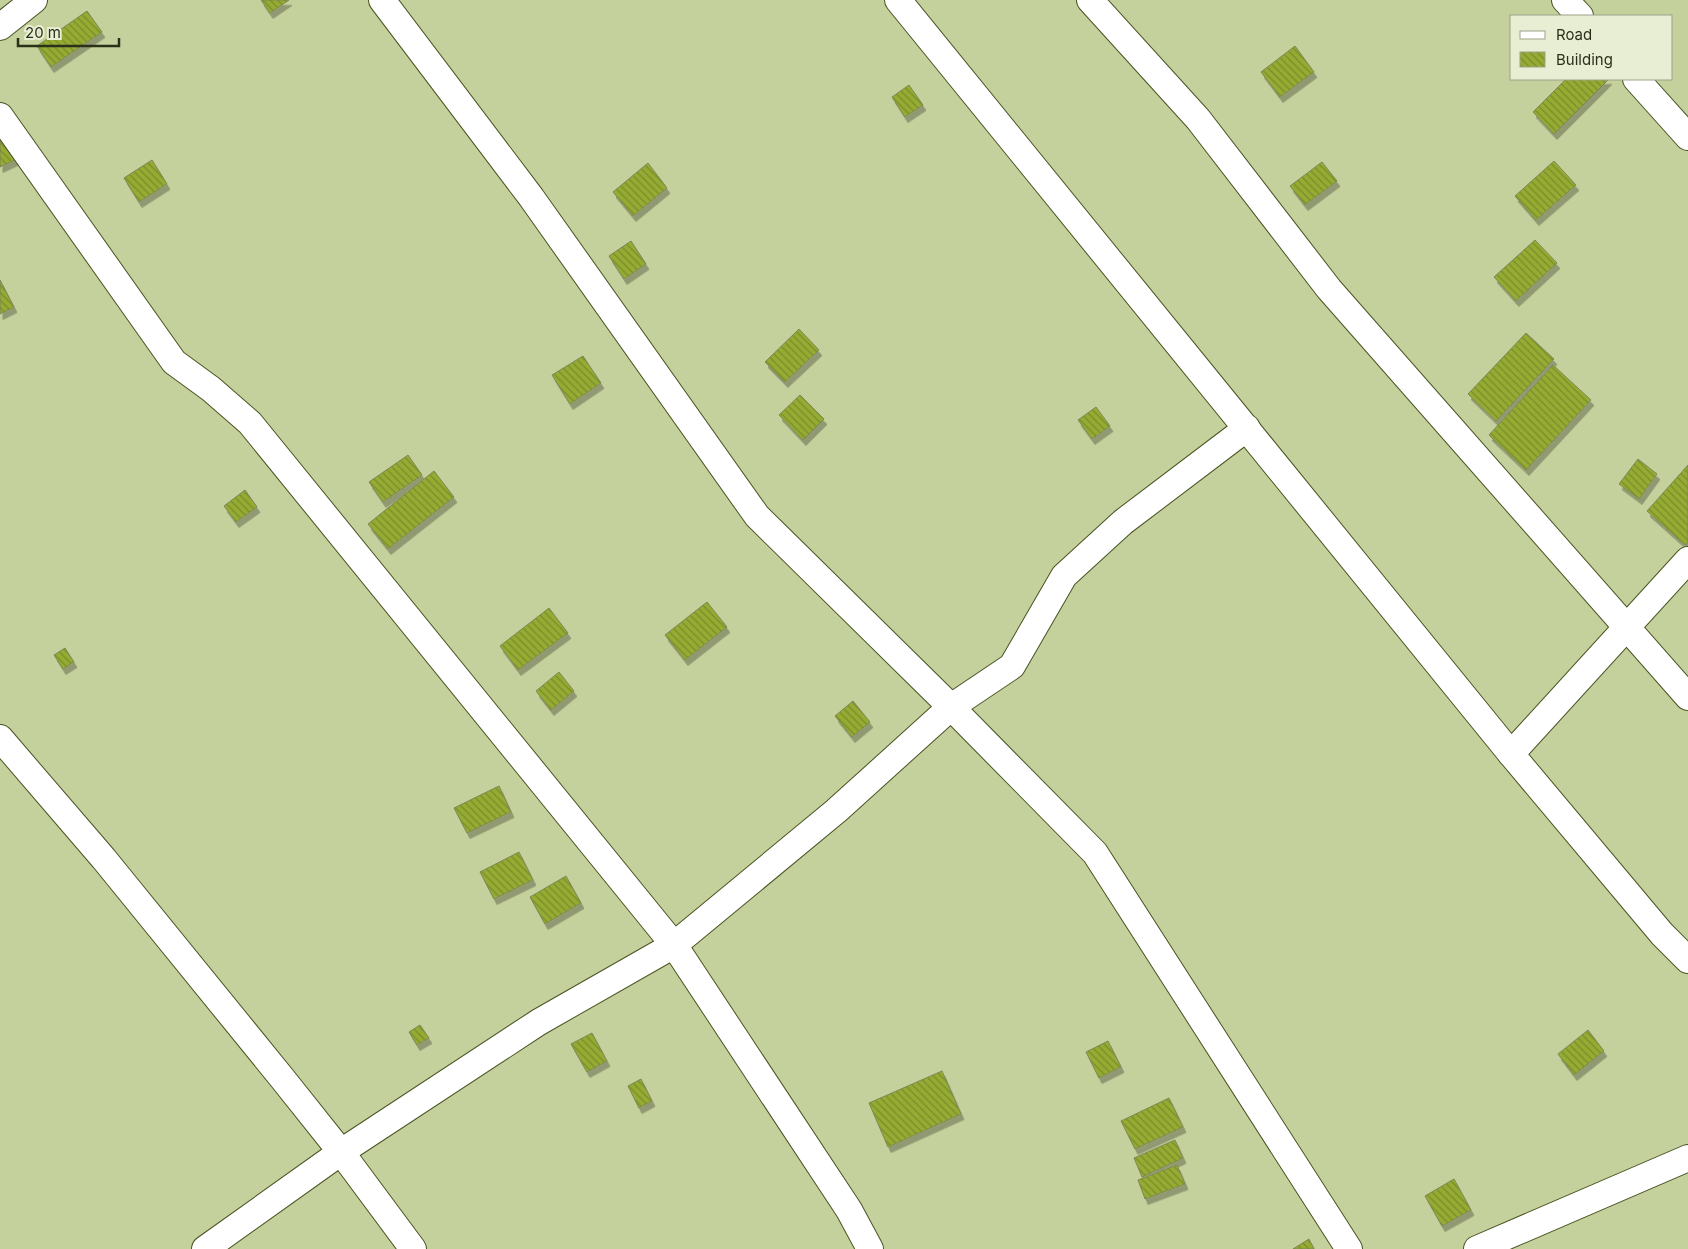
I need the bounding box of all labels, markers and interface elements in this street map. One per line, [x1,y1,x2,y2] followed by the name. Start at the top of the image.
[18,15,119,47] scale bar
[1510,15,1673,80] legend
[25,23,61,42] text: 20 m
[1556,25,1592,44] text: Road
[1556,50,1613,69] text: Building

